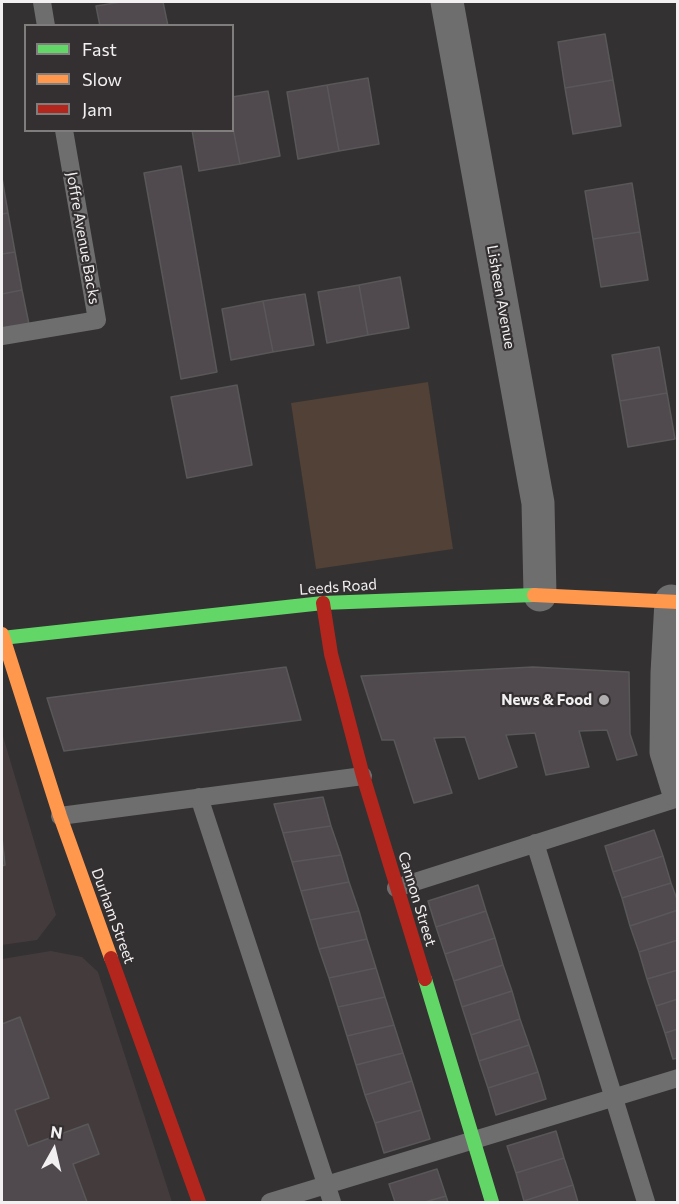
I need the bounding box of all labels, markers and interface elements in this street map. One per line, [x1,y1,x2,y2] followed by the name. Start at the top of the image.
[24,24,234,132] legend
[82,38,117,60] text: Fast
[82,68,122,90] text: Slow
[82,98,112,120] text: Jam
[63,170,103,306] street label: Joffre Avenue Backs
[483,244,519,350] street label: Lisheen Avenue
[299,575,377,599] street label: Leeds Road
[501,691,592,709] place label: News & Food
[597,693,611,707] marker: News & Food
[394,849,440,949] street label: Cannon Street
[87,866,139,966] street label: Durham Street
[24,1120,84,1180] north arrow
[49,1121,64,1142] text: N

